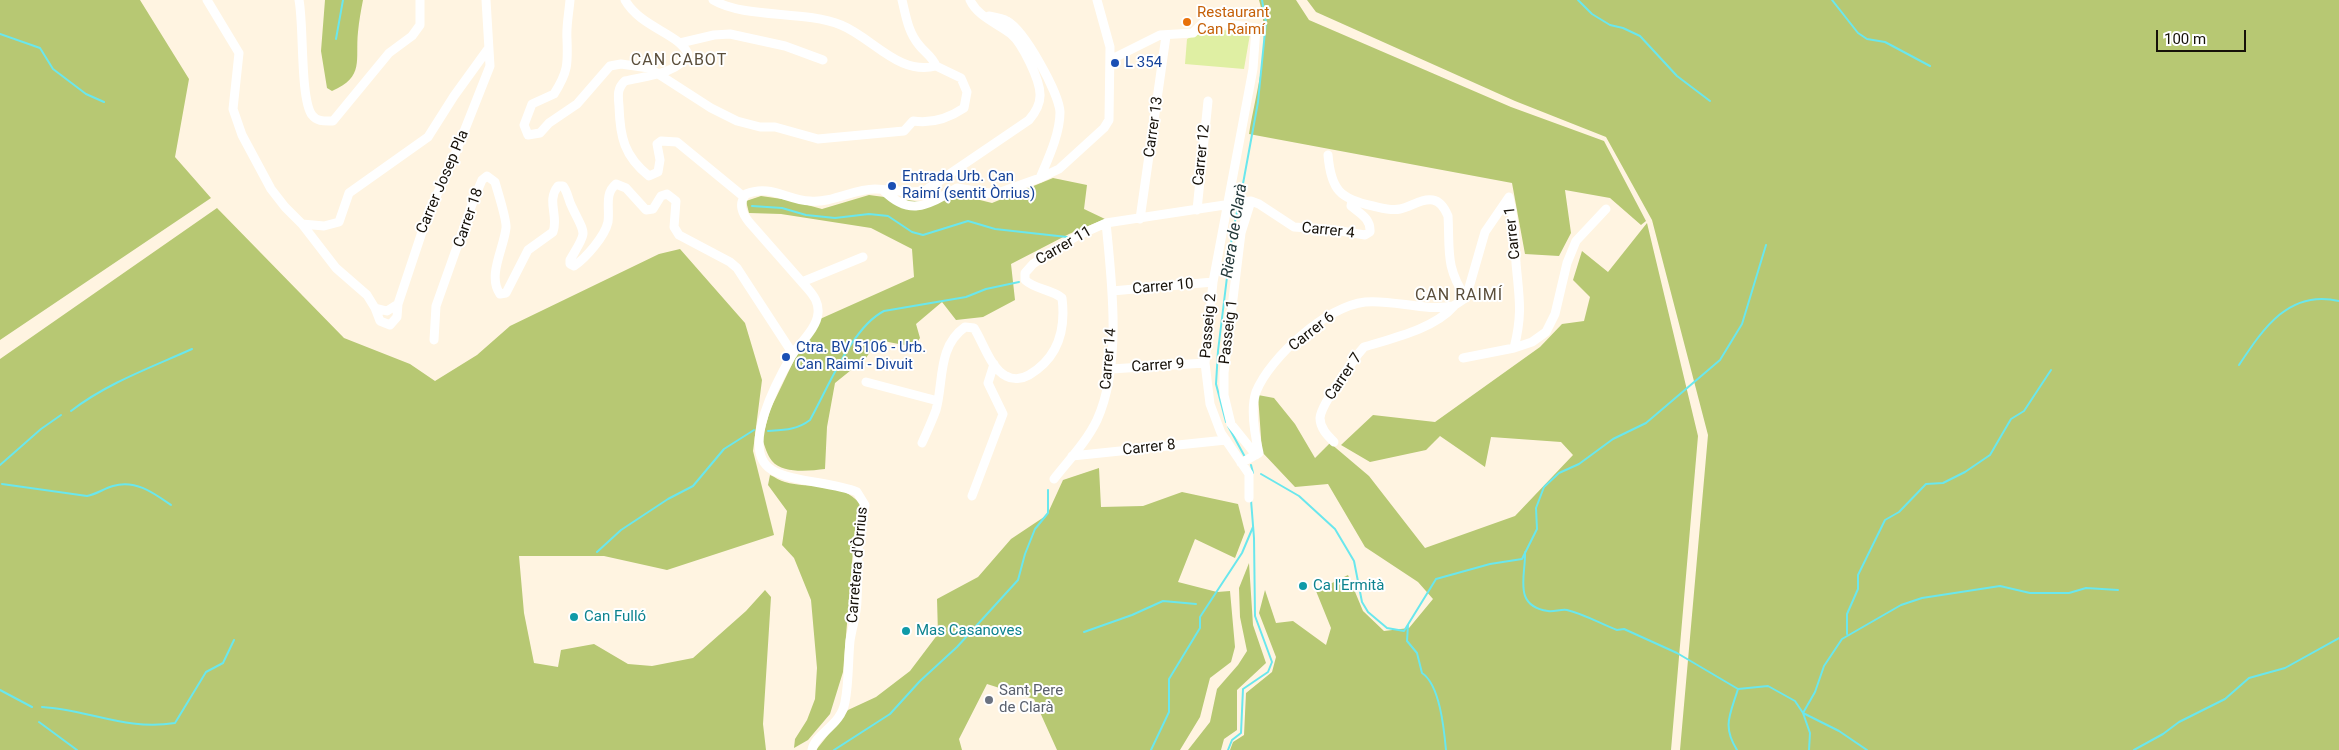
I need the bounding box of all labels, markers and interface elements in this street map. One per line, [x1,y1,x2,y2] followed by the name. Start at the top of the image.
[1197,4,1269,39] place label: Restaurant Can Raimí
[1181,16,1193,28] marker: Restaurant Can Raimí
[2159,20,2249,52] scale bar
[2164,30,2206,48] text: 100 m
[630,51,728,71] district label: CAN CABOT
[1125,54,1162,72] place label: L 354
[1109,57,1121,69] marker: L 354
[1141,95,1167,159] street label: Carrer 13
[1190,123,1214,187] street label: Carrer 12
[413,128,473,236] street label: Carrer Josep Pla
[902,168,1035,203] place label: Entrada Urb. Can Raimí (sentit Òrrius)
[886,180,898,192] marker: Entrada Urb. Can Raimí (sentit Òrrius)
[1218,182,1252,280] water label: Riera de Clarà
[450,186,488,250] street label: Carrer 18
[1501,206,1525,260] street label: Carrer 1
[1301,219,1355,243] street label: Carrer 4
[1033,223,1095,269] street label: Carrer 11
[1132,275,1194,299] street label: Carrer 10
[1414,286,1504,306] district label: CAN RAIMÍ
[1197,293,1221,359] street label: Passeig 2
[1216,299,1242,365] street label: Passeig 1
[1286,309,1338,355] street label: Carrer 6
[1097,328,1121,390] street label: Carrer 14
[796,339,926,374] place label: Ctra. BV 5106 - Urb. Can Raimí - Divuit
[1322,350,1366,404] street label: Carrer 7
[780,351,792,363] marker: Ctra. BV 5106 - Urb. Can Raimí - Divuit
[1131,355,1185,377] street label: Carrer 9
[1122,436,1176,460] street label: Carrer 8
[844,506,872,624] street label: Carretera d'Òrrius
[1313,577,1384,595] place label: Ca l'Ermità
[1297,580,1309,592] marker: Ca l'Ermità
[584,608,646,626] place label: Can Fulló
[568,611,580,623] marker: Can Fulló
[916,622,1022,640] place label: Mas Casanoves
[900,625,912,637] marker: Mas Casanoves
[999,682,1063,717] place label: Sant Pere de Clarà
[983,694,995,706] marker: Sant Pere de Clarà

